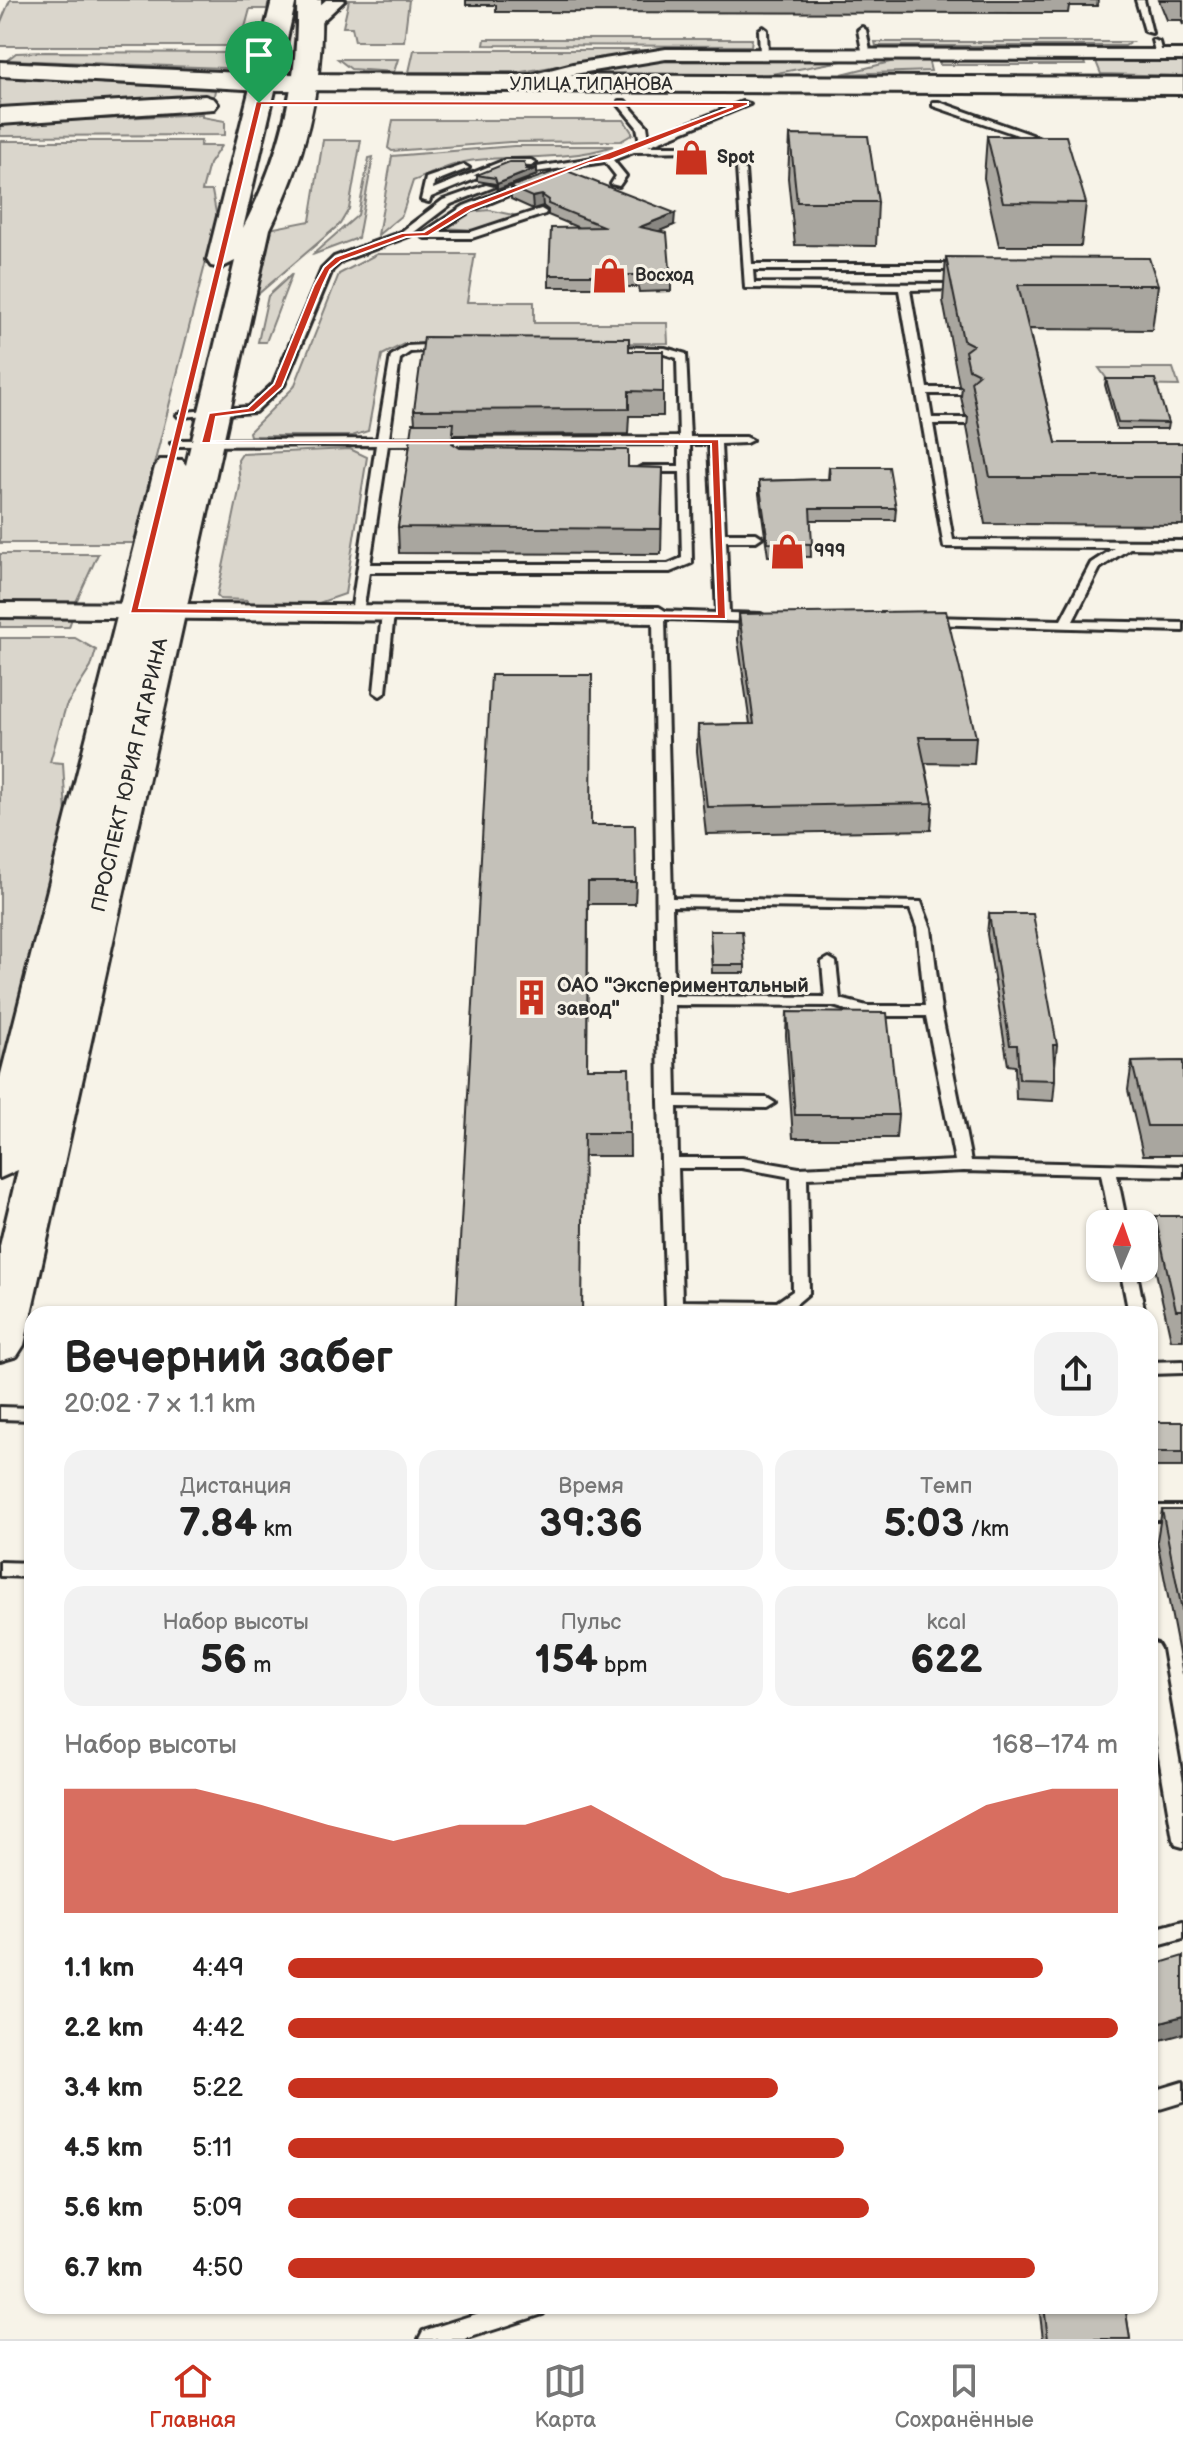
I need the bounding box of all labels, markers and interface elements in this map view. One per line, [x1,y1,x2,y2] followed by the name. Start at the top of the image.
[225,21,293,103] pin
[237,33,281,77] icon: arrive
[510,74,673,95] street label: УЛИЦА ТИПАНОВА
[672,138,710,176] shop icon: Spot
[717,147,755,168] place label: Spot
[590,256,628,294] shop icon: Восход
[635,265,694,286] place label: Восход
[769,532,807,570] shop icon: 999
[814,541,846,562] place label: 999
[87,635,173,914] street label: ПРОСПЕКТ ЮРИЯ ГАГАРИНА
[557,974,809,1021] place label: ОАО "Экспериментальный завод"
[512,978,550,1016] building icon: ОАО "Экспериментальный завод"
[1086,1210,1158,1282] north arrow
[1086,1210,1158,1282] map controls
[64,1332,393,1385] text: Вечерний забег
[1034,1332,1118,1416] button: share
[64,1389,256,1420] text: 20:02 · 7 × 1.1 km
[180,1473,291,1500] text: Дистанция
[558,1473,624,1500] text: Время
[920,1473,972,1500] text: Темп
[179,1500,257,1548] text: 7.84
[539,1500,643,1548] text: 39:36
[883,1500,964,1548] text: 5:03
[257,1516,292,1543] text: km
[964,1516,1009,1543] text: /km
[162,1609,309,1636] text: Набор высоты
[561,1609,621,1636] text: Пульс
[927,1609,966,1636] text: kcal
[200,1636,247,1684] text: 56
[535,1636,598,1684] text: 154
[910,1636,982,1684] text: 622
[247,1652,271,1679] text: m
[598,1652,647,1679] text: bpm
[64,1730,237,1761] text: Набор высоты
[993,1730,1118,1761] text: 168–174 m
[64,1953,134,1984] text: 1.1 km
[192,1953,244,1984] text: 4:49
[64,2013,144,2044] text: 2.2 km
[192,2013,244,2044] text: 4:42
[64,2073,143,2104] text: 3.4 km
[192,2073,243,2104] text: 5:22
[64,2133,143,2164] text: 4.5 km
[192,2133,232,2164] text: 5:11
[64,2193,143,2224] text: 5.6 km
[192,2193,242,2224] text: 5:09
[64,2253,143,2284] text: 6.7 km
[192,2253,243,2284] text: 4:50
[149,2359,236,2434] tab: Главная
[534,2359,596,2434] tab: Карта
[895,2359,1034,2434] tab: Сохранённые

